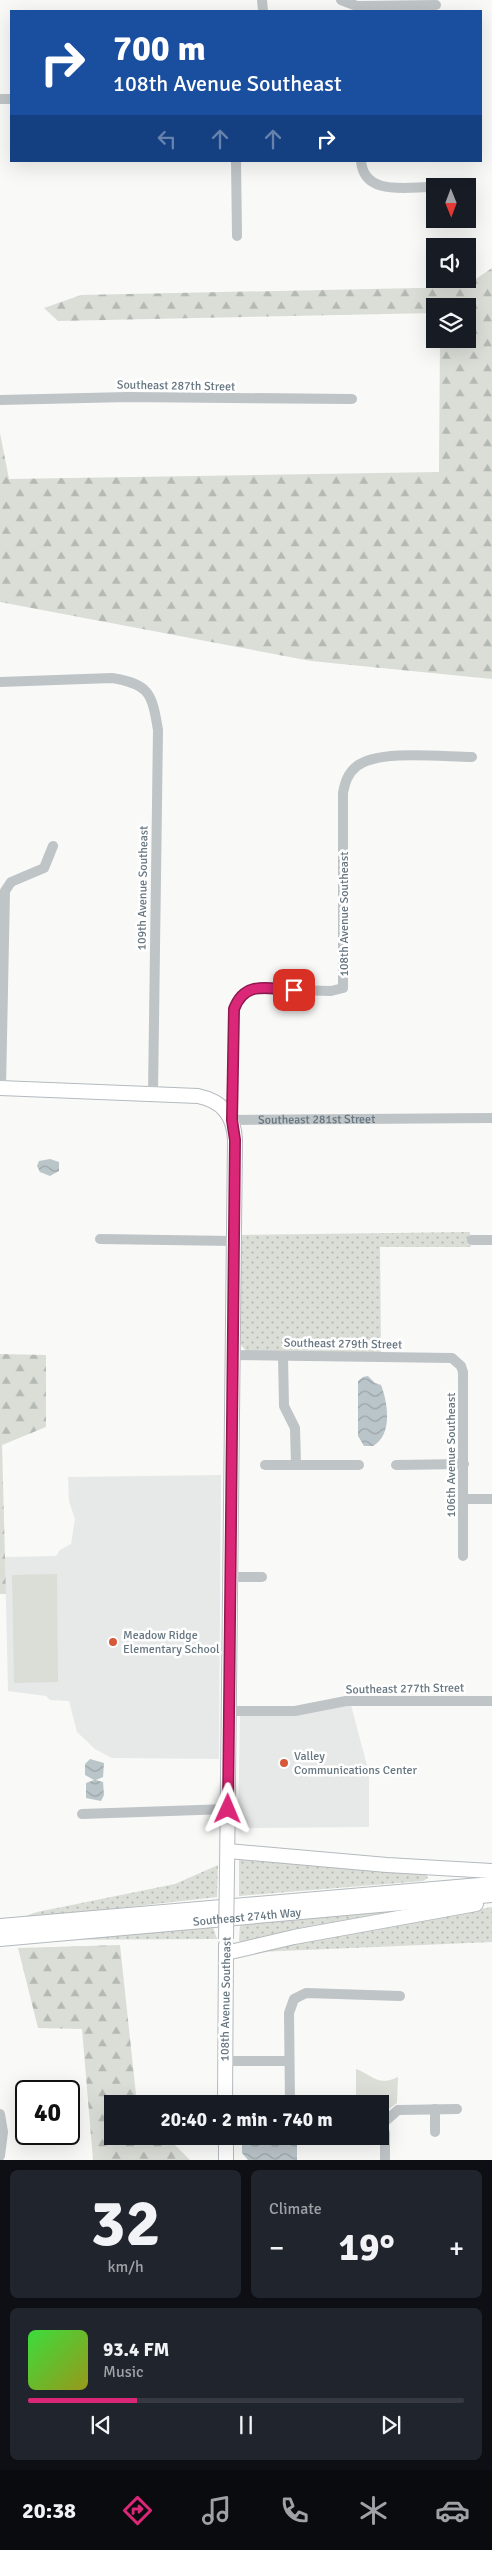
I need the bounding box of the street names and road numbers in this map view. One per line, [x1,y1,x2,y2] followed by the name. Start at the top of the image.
[117,377,235,395] street label: Southeast 287th Street
[134,826,152,950] street label: 109th Avenue Southeast
[337,852,352,976] street label: 108th Avenue Southeast
[258,1111,375,1127] street label: Southeast 281st Street
[284,1335,402,1353] street label: Southeast 279th Street
[444,1393,459,1517] street label: 106th Avenue Southeast
[346,1680,464,1698] street label: Southeast 277th Street
[192,1905,302,1929] street label: Southeast 274th Way
[217,1937,235,2061] street label: 108th Avenue Southeast

